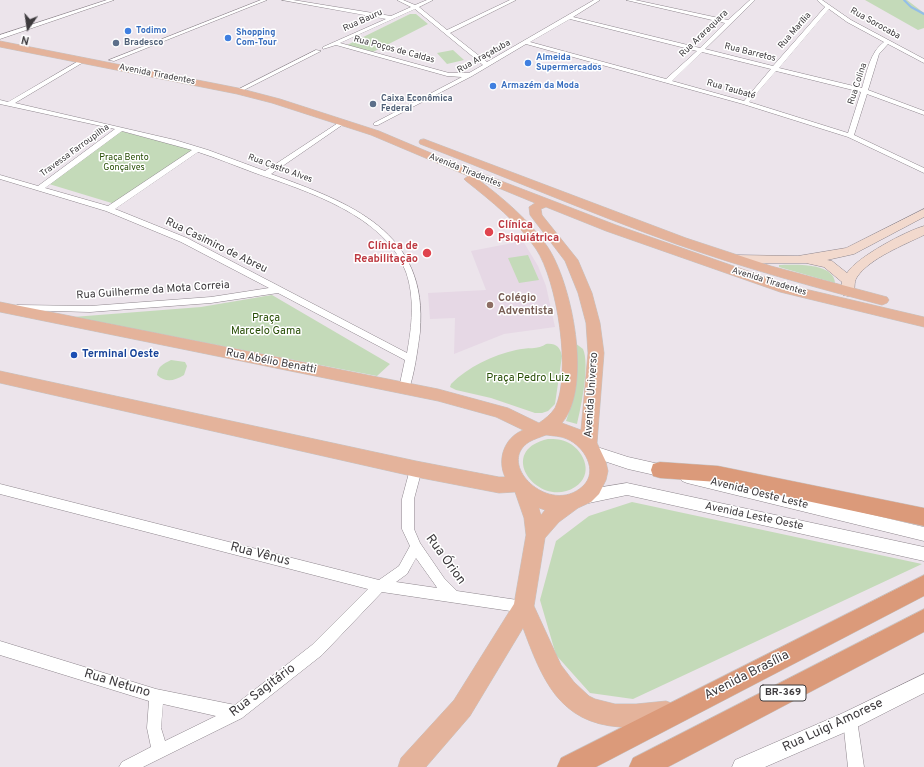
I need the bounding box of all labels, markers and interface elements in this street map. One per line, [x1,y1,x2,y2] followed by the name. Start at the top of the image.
[848,6,902,42] street label: Rua Sorocaba
[342,7,384,35] street label: Rua Bauru
[8,8,48,48] north arrow
[677,8,731,60] street label: Rua Araraquara
[776,11,814,51] street label: Rua Marília
[123,26,133,36] marker: Todimo
[136,26,167,36] place label: Todimo
[236,28,277,49] place label: Shopping Com-Tour
[20,32,31,47] text: N
[223,33,233,43] marker: Shopping Com-Tour
[352,34,436,66] street label: Rua Poços de Caldas
[111,38,121,48] marker: Bradesco
[124,38,163,48] place label: Bradesco
[455,38,513,76] street label: Rua Araçatuba
[723,41,777,65] street label: Rua Barretos
[536,53,602,74] place label: Almeida Supermercados
[523,58,533,68] marker: Almeida Supermercados
[118,62,196,88] street label: Avenida Tiradentes
[846,62,870,106] street label: Rua Colina
[705,78,757,102] street label: Rua Taubaté
[488,81,498,91] marker: Armazém da Moda
[501,81,579,91] place label: Armazém da Moda
[381,94,453,115] place label: Caixa Econômica Federal
[368,99,378,109] marker: Caixa Econômica Federal
[38,122,112,180] street label: Travessa Farroupilha
[246,152,314,186] street label: Rua Castro Alves
[427,152,503,190] street label: Avenida Tiradentes
[99,153,149,174] park label: Praça Bento Gonçalves
[163,216,269,276] street label: Rua Casimiro de Abreu
[498,219,559,245] place label: Clínica Psiquiátrica
[483,226,495,238] marker: Clínica Psiquiátrica
[354,240,418,266] place label: Clínica de Reabilitação
[421,247,433,259] marker: Clínica de Reabilitação
[730,266,808,298] street label: Avenida Tiradentes
[76,279,230,303] street label: Rua Guilherme da Mota Correia
[498,292,553,318] place label: Colégio Adventista
[485,300,495,310] marker: Colégio Adventista
[231,312,301,338] park label: Praça Marcelo Gama
[225,347,317,377] street label: Rua Abélio Benatti
[82,348,159,362] place label: Terminal Oeste
[69,350,79,360] marker: Terminal Oeste
[582,352,602,438] street label: Avenida Universo
[486,372,570,386] park label: Praça Pedro Luiz
[709,475,809,513] street label: Avenida Oeste Leste
[704,500,804,534] street label: Avenida Leste Oeste
[422,532,468,588] street label: Rua Órion
[228,540,292,570] street label: Rua Vênus
[702,648,792,704] street label: Avenida Brasília
[227,661,299,721] street label: Rua Sagitário
[82,667,152,701] street label: Rua Netuno
[760,685,806,701] road number: BR-369
[780,696,886,756] street label: Rua Luigi Amorese

